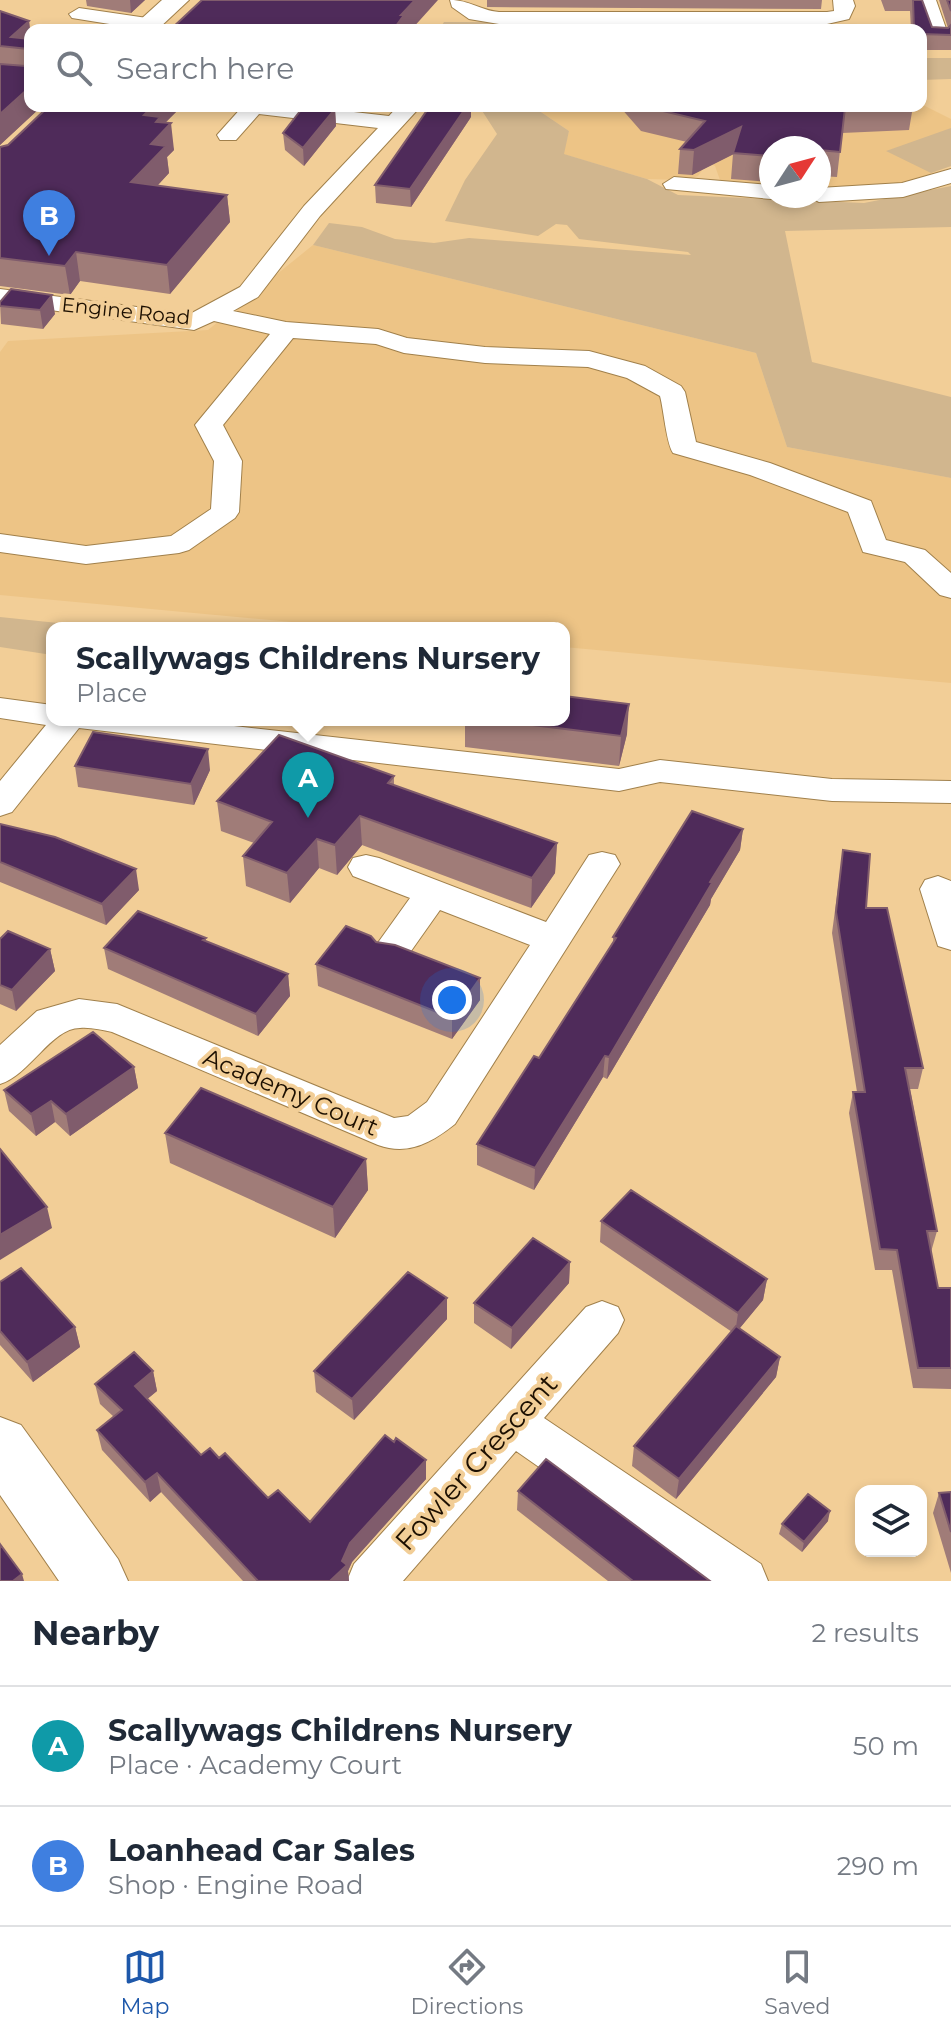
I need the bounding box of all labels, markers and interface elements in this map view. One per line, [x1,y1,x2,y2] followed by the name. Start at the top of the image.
[24,24,927,112] search box
[52,46,96,90] icon: search
[116,50,294,87] text: Search here
[759,136,831,208] north arrow
[23,190,75,256] pin: B
[61,292,191,330] street label: Engine Road
[46,622,570,726] popup
[76,640,540,677] text: Scallywags Childrens Nursery
[76,677,147,709] text: Place
[282,752,334,818] pin: A
[432,980,472,1020] your location
[199,1042,383,1142] street label: Academy Court
[388,1367,564,1557] street label: Fowler Crescent
[855,1485,927,1557] map controls
[855,1485,927,1557] button: layers
[32,1612,159,1654] text: Nearby
[811,1617,919,1649] text: 2 results
[108,1712,572,1749] text: Scallywags Childrens Nursery
[48,1730,68,1762] text: A
[853,1730,919,1762] text: 50 m
[108,1749,402,1781] text: Place · Academy Court
[108,1832,415,1869] text: Loanhead Car Sales
[48,1850,68,1882] text: B
[837,1850,919,1882] text: 290 m
[108,1869,364,1901] text: Shop · Engine Road
[121,1945,169,2020] tab: Map
[411,1945,523,2020] tab: Directions
[764,1945,830,2020] tab: Saved

